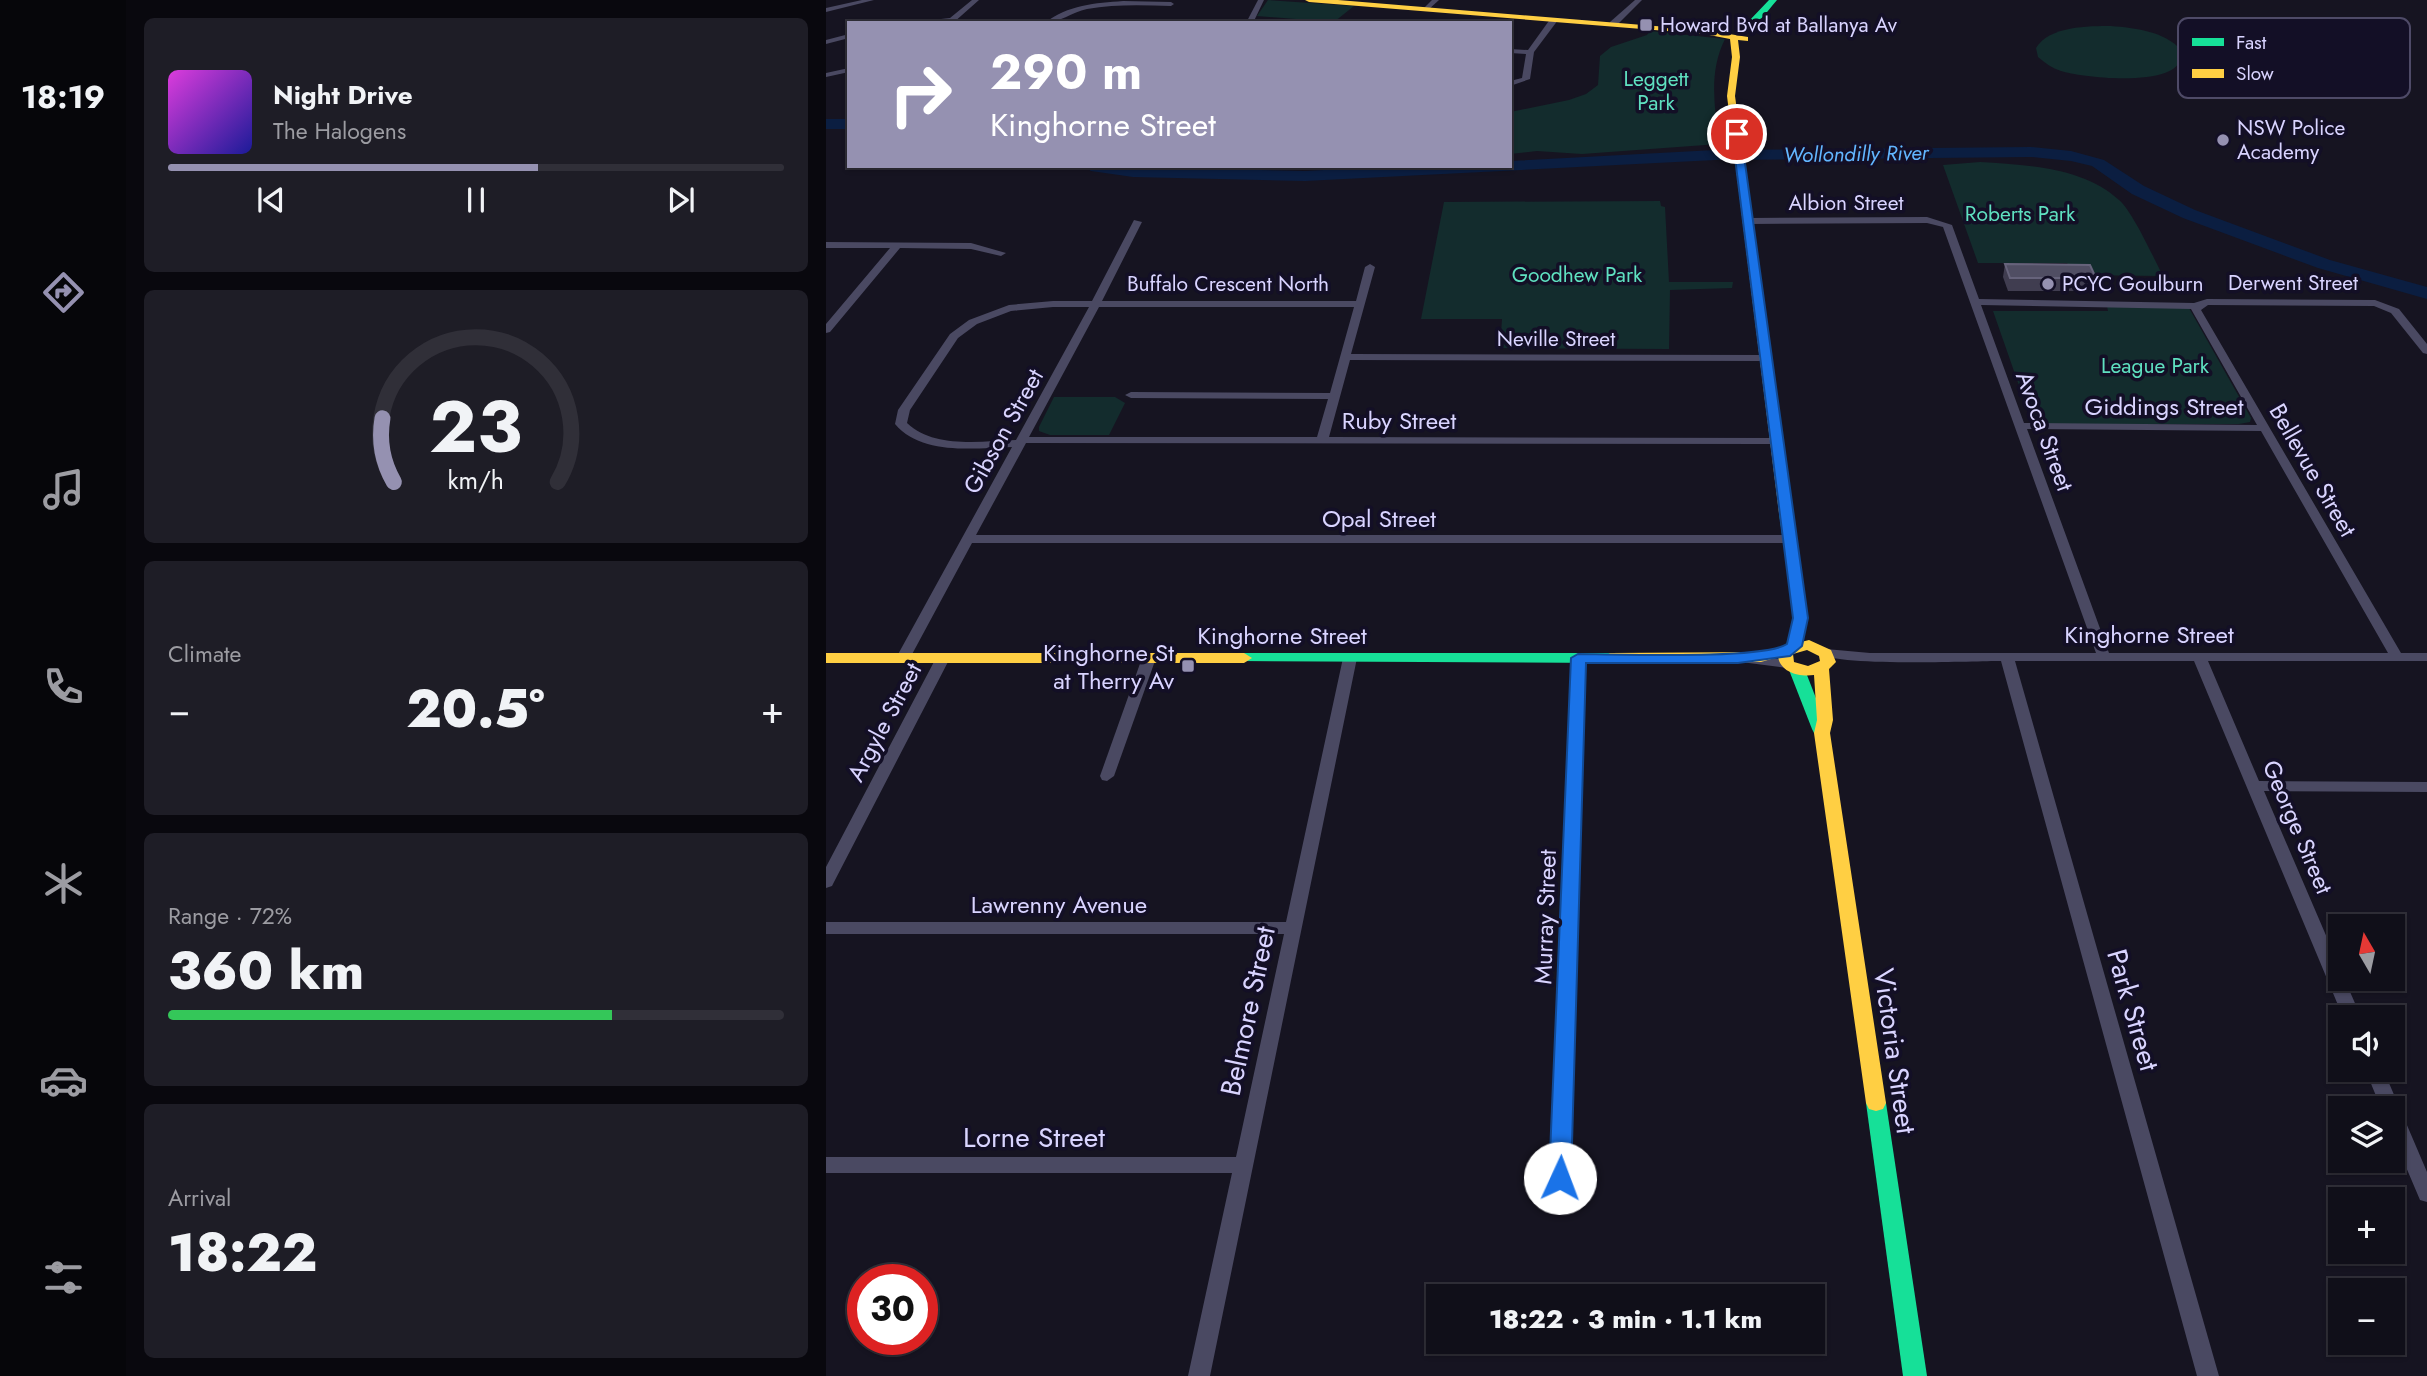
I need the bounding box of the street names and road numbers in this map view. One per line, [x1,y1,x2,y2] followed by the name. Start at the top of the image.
[1788,188,1904,218] street label: Albion Street
[2228,268,2358,298] street label: Derwent Street
[1127,269,1329,299] street label: Buffalo Crescent North
[1497,324,1615,354] street label: Neville Street
[954,362,1052,500] street label: Gibson Street
[2007,366,2083,496] street label: Avoca Street
[2085,389,2244,424] street label: Giddings Street
[2261,397,2365,543] street label: Bellevue Street
[1342,403,1456,438] street label: Ruby Street
[1322,501,1436,536] street label: Opal Street
[2064,617,2234,652] street label: Kinghorne Street
[1197,618,1367,653] street label: Kinghorne Street
[838,656,930,788] street label: Argyle Street
[2254,755,2342,900] street label: George Street
[1525,849,1565,985] street label: Murray Street
[971,887,1147,922] street label: Lawrenny Avenue
[1210,922,1286,1100] street label: Belmore Street
[2096,944,2170,1076] street label: Park Street
[1863,966,1927,1137] street label: Victoria Street
[963,1117,1105,1158] street label: Lorne Street

